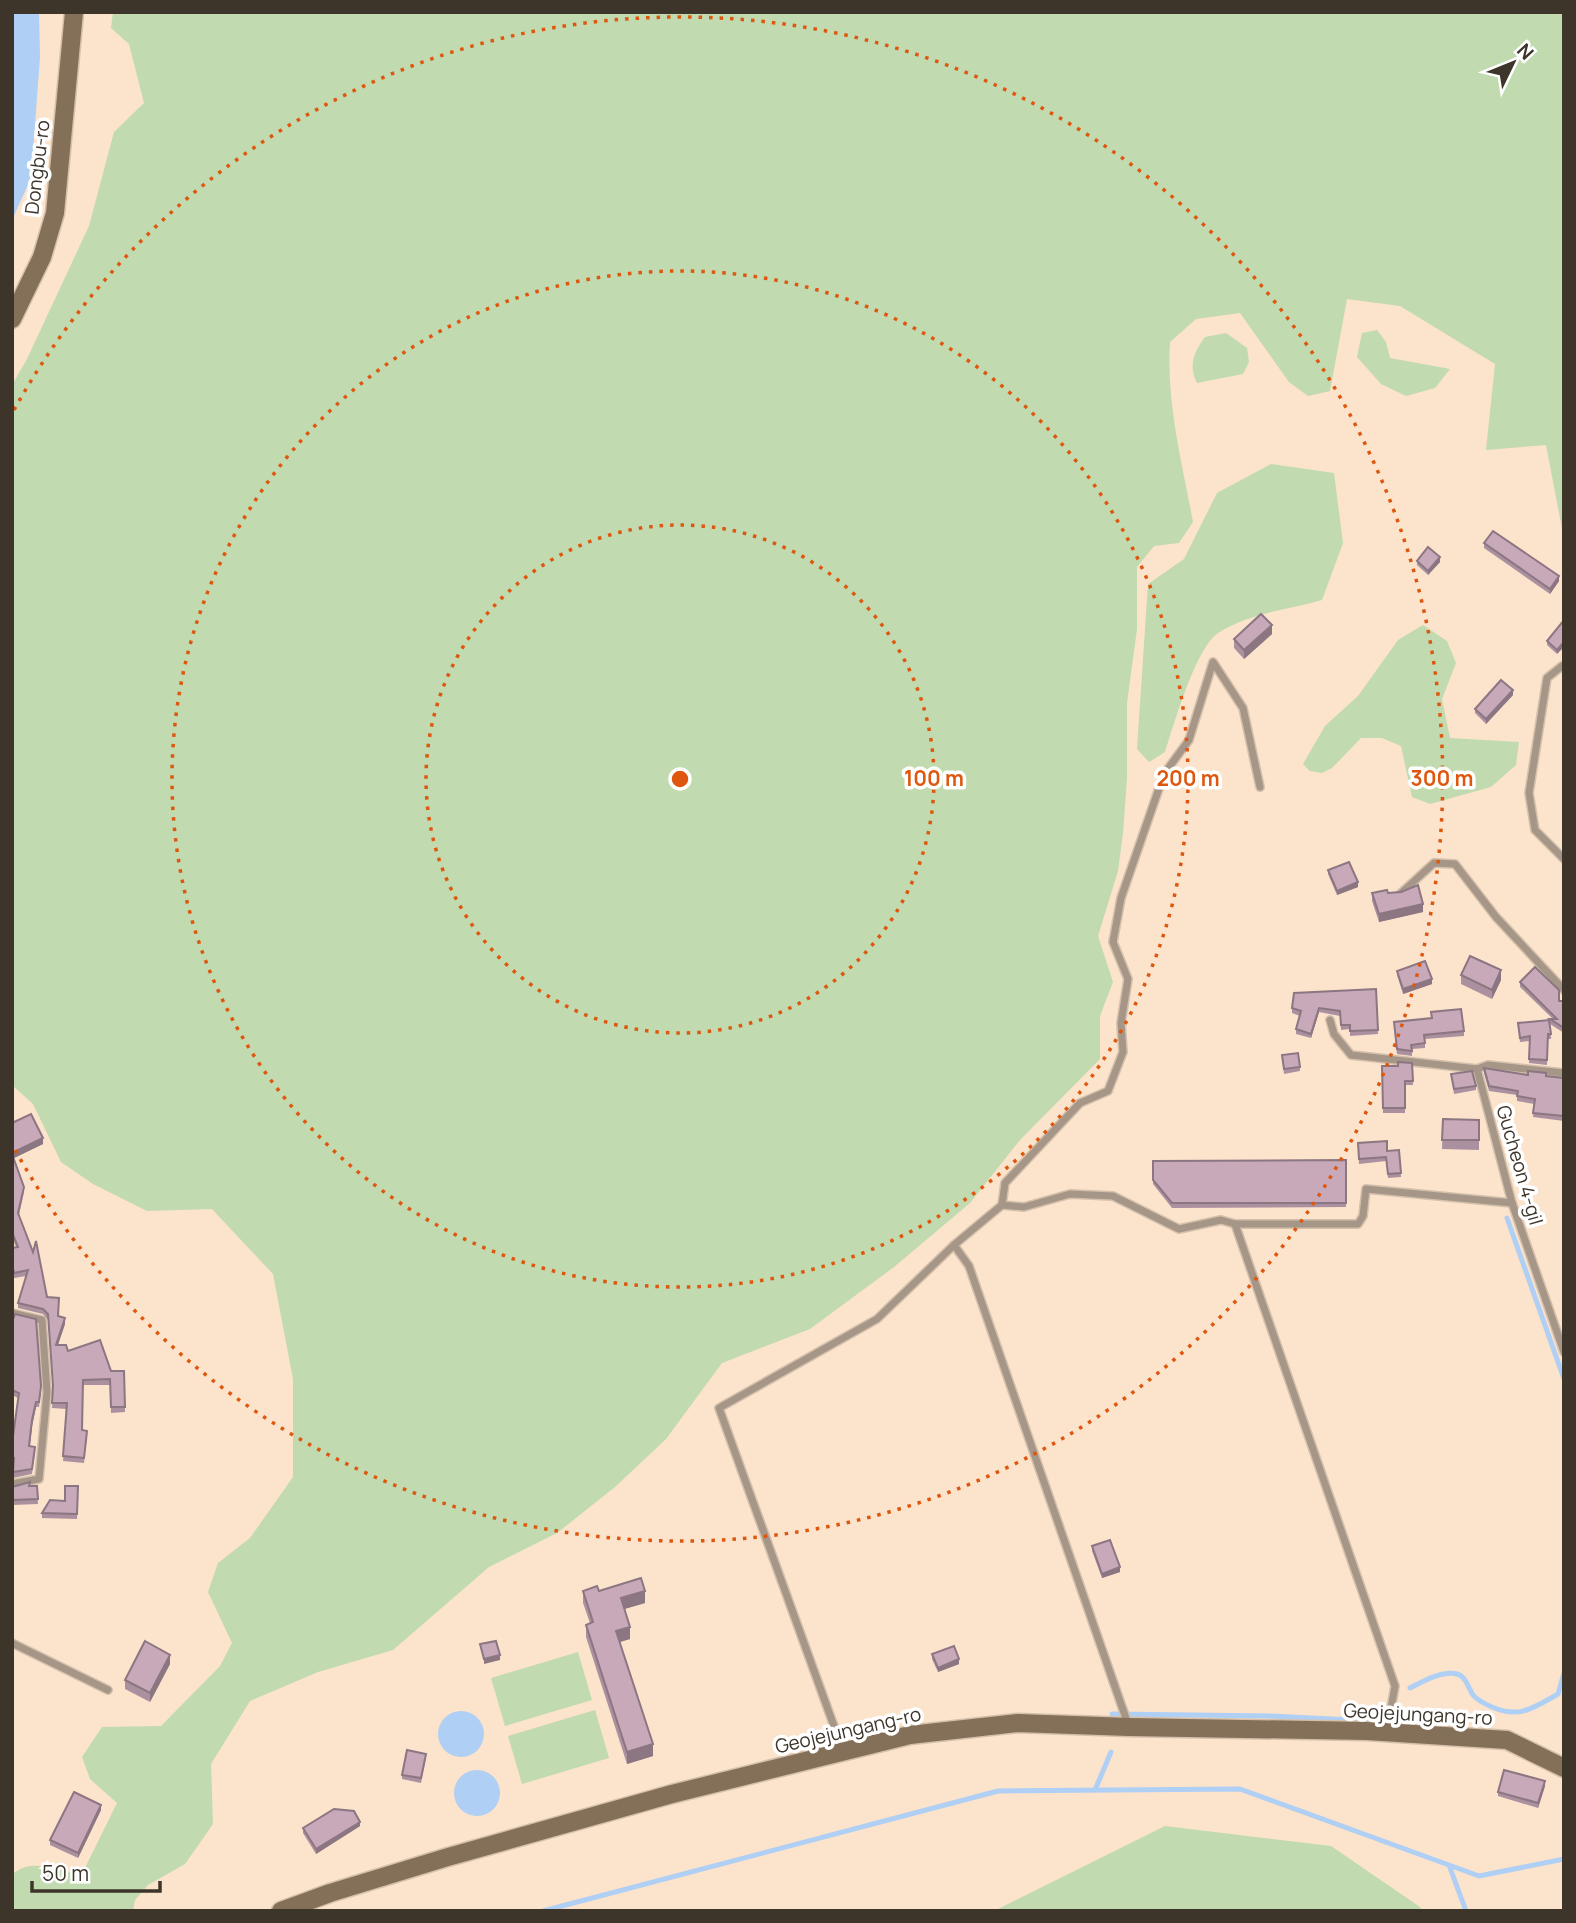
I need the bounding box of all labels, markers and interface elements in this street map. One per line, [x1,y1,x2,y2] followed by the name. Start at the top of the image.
[1478,28,1548,98] north arrow
[1511,38,1540,65] text: N
[18,118,56,216] street label: Dongbu-ro
[904,764,964,792] text: 100 m
[1156,764,1220,792] text: 200 m
[1411,764,1473,792] text: 300 m
[668,767,692,791] centre of rings
[1491,1102,1549,1228] street label: Gucheon 4-gil
[1343,1697,1493,1731] street label: Geojejungang-ro
[772,1701,924,1759] street label: Geojejungang-ro
[32,1850,159,1894] scale bar
[42,1859,89,1887] text: 50 m

